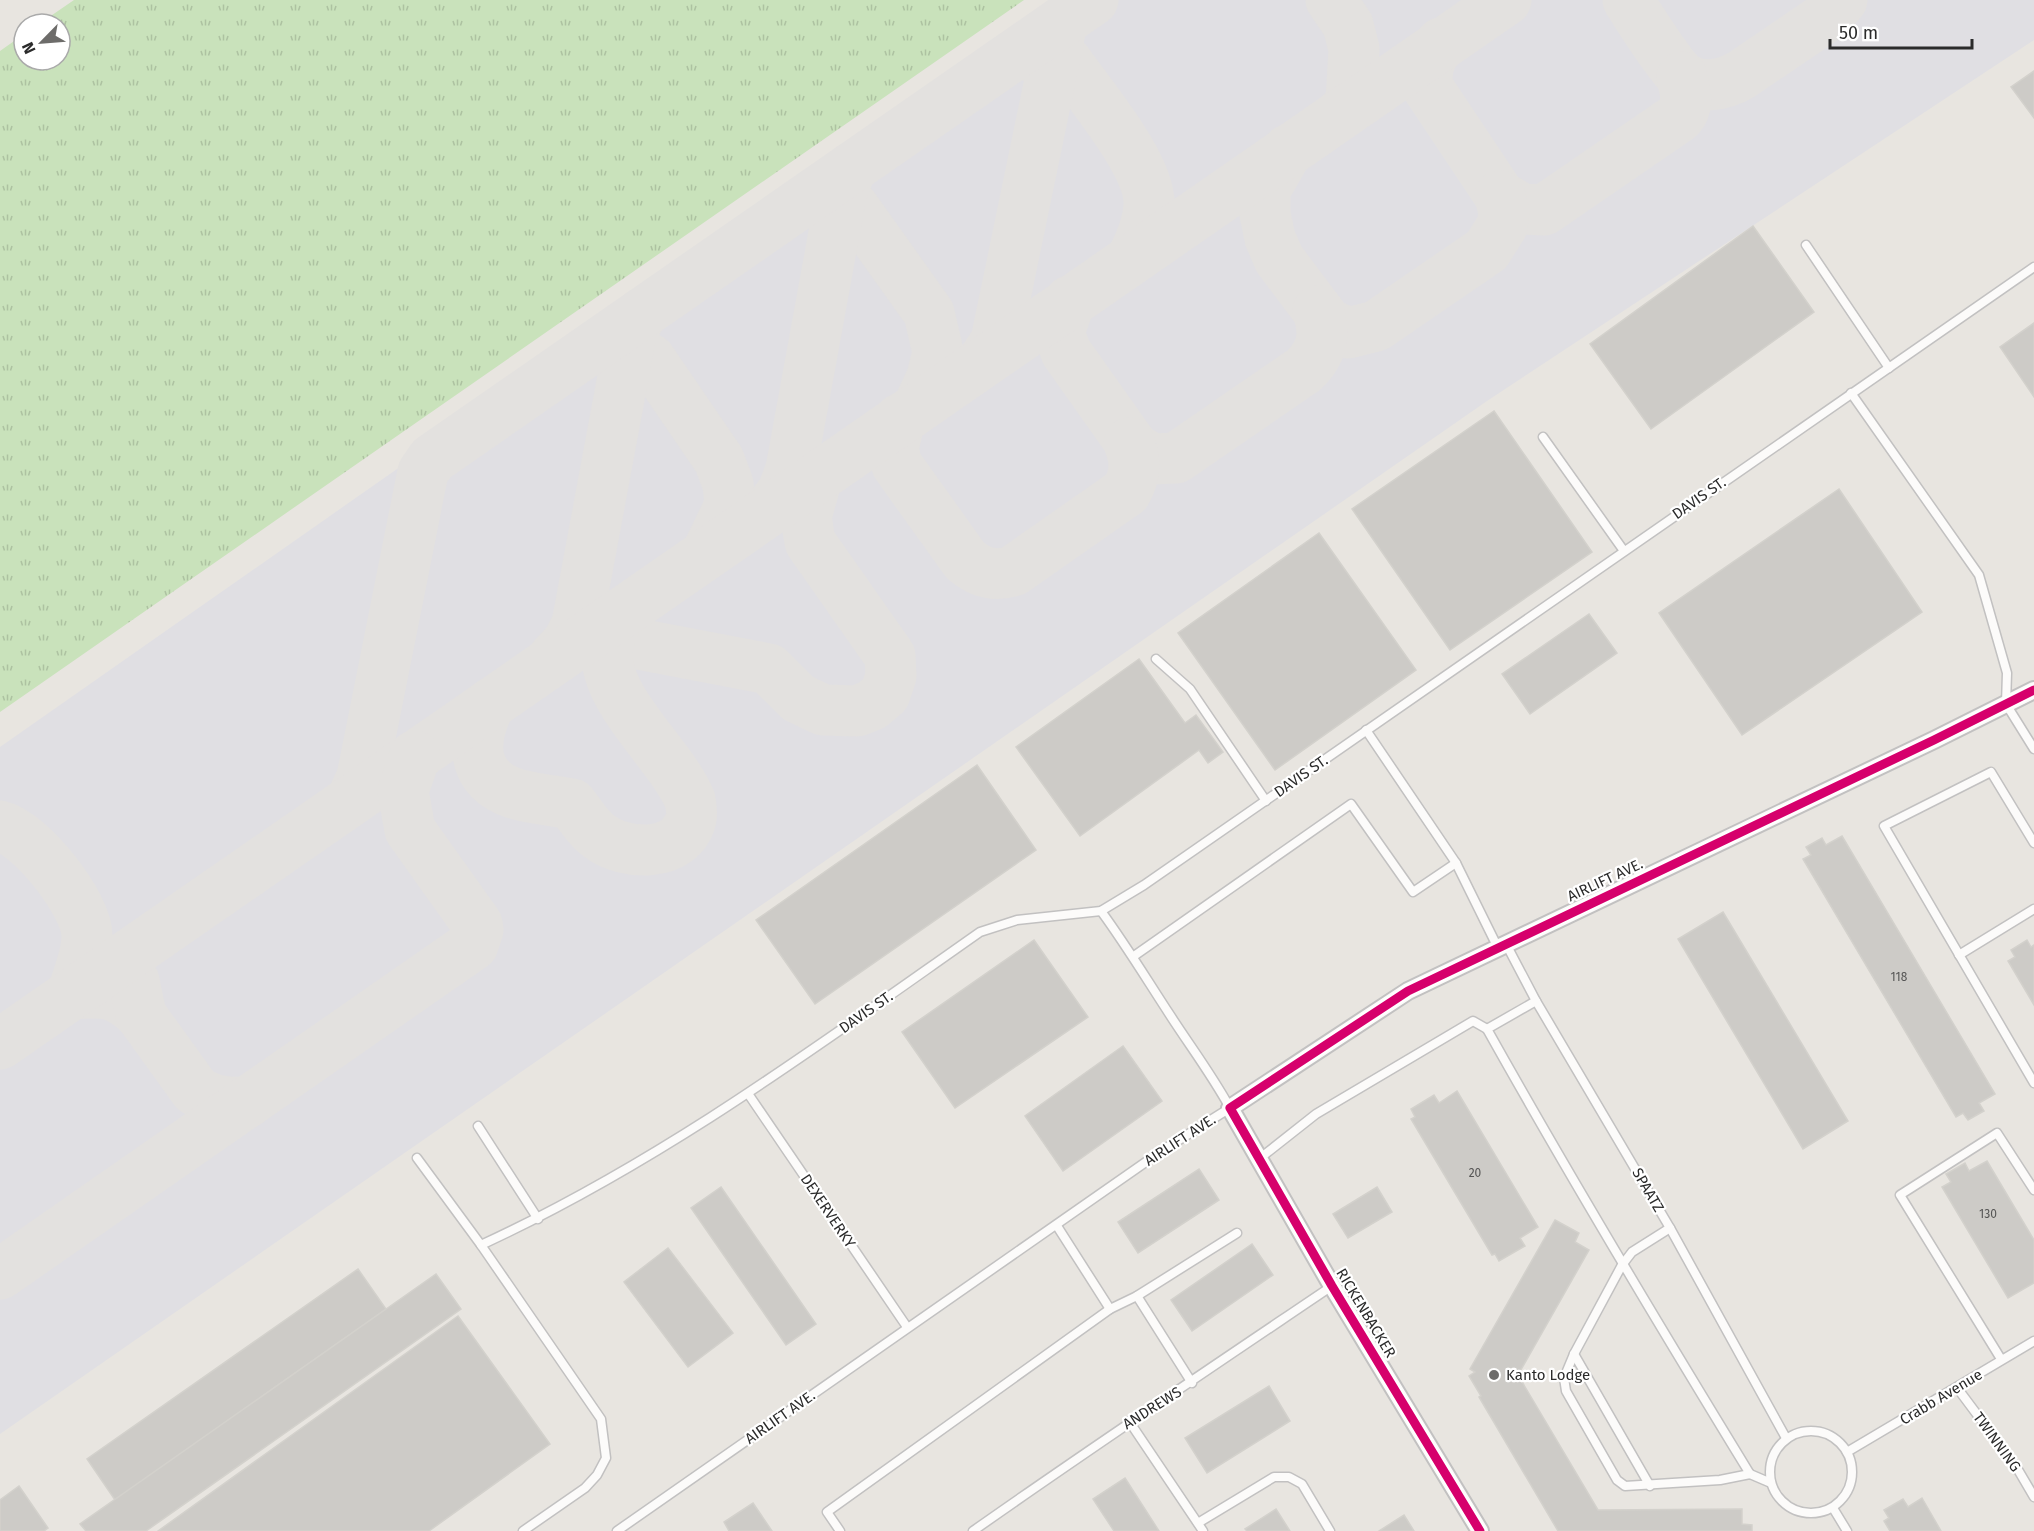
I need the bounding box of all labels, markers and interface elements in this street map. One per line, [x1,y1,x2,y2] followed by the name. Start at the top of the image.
[12,12,72,72] north arrow
[1830,12,1972,50] scale bar
[1839,22,1878,44] text: 50 m
[18,39,40,57] text: N
[1669,473,1729,523] street label: DAVIS ST.
[1271,751,1331,801] street label: DAVIS ST.
[1564,855,1646,905] street label: AIRLIFT AVE.
[1891,970,1908,984] house number: 118
[836,987,896,1037] street label: DAVIS ST.
[1141,1110,1219,1170] street label: AIRLIFT AVE.
[1628,1165,1668,1215] street label: SPAATZ
[1469,1166,1482,1180] house number: 20
[797,1171,860,1252] street label: DEXERVERKY
[1979,1207,1997,1221] house number: 130
[1332,1265,1400,1361] street label: RICKENBACKER
[1896,1365,1986,1429] street label: Crabb Avenue
[1506,1366,1590,1384] place label: Kanto Lodge
[1487,1368,1501,1382] marker: Kanto Lodge
[1119,1383,1185,1433] street label: ANDREWS
[741,1386,819,1448] street label: AIRLIFT AVE.
[1969,1409,2025,1475] street label: TWINNING

